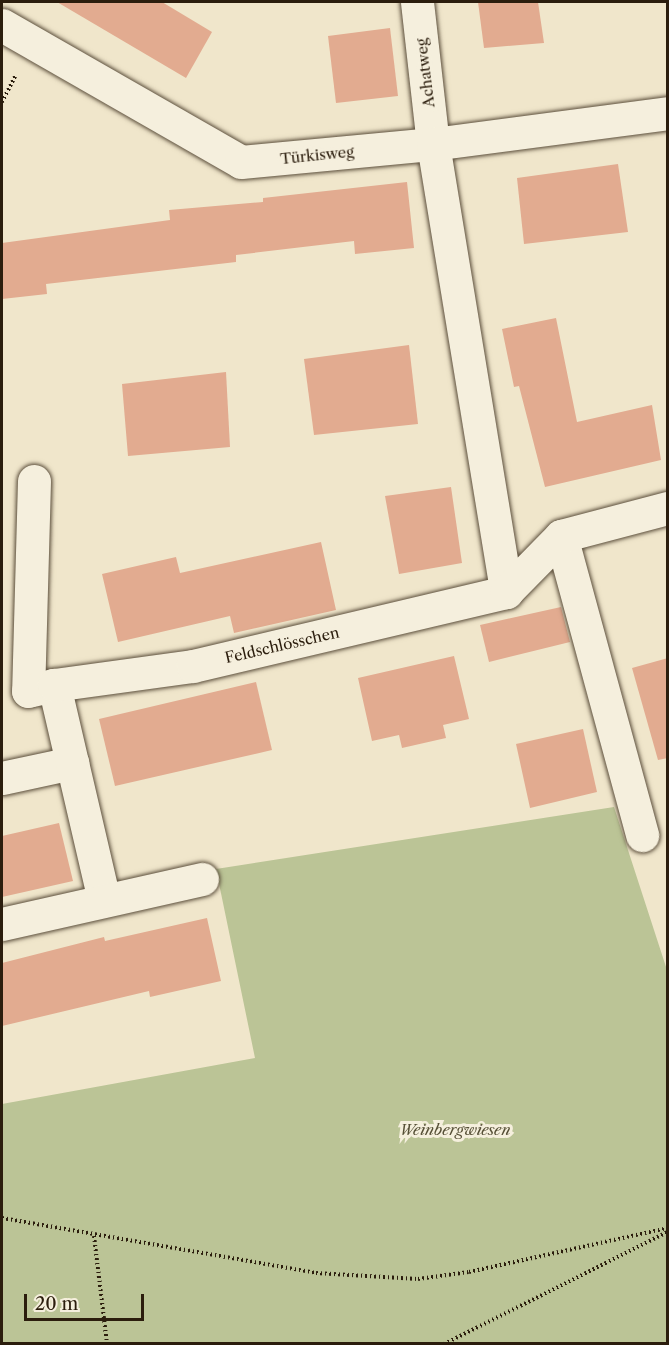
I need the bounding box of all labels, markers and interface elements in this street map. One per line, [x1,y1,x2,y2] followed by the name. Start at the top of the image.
[412,37,438,109] street label: Achatweg
[279,142,355,168] street label: Türkisweg
[223,623,341,667] street label: Feldschlösschen
[400,1121,510,1139] park label: Weinbergwiesen
[27,1282,147,1320] scale bar
[35,1293,78,1315] text: 20 m

